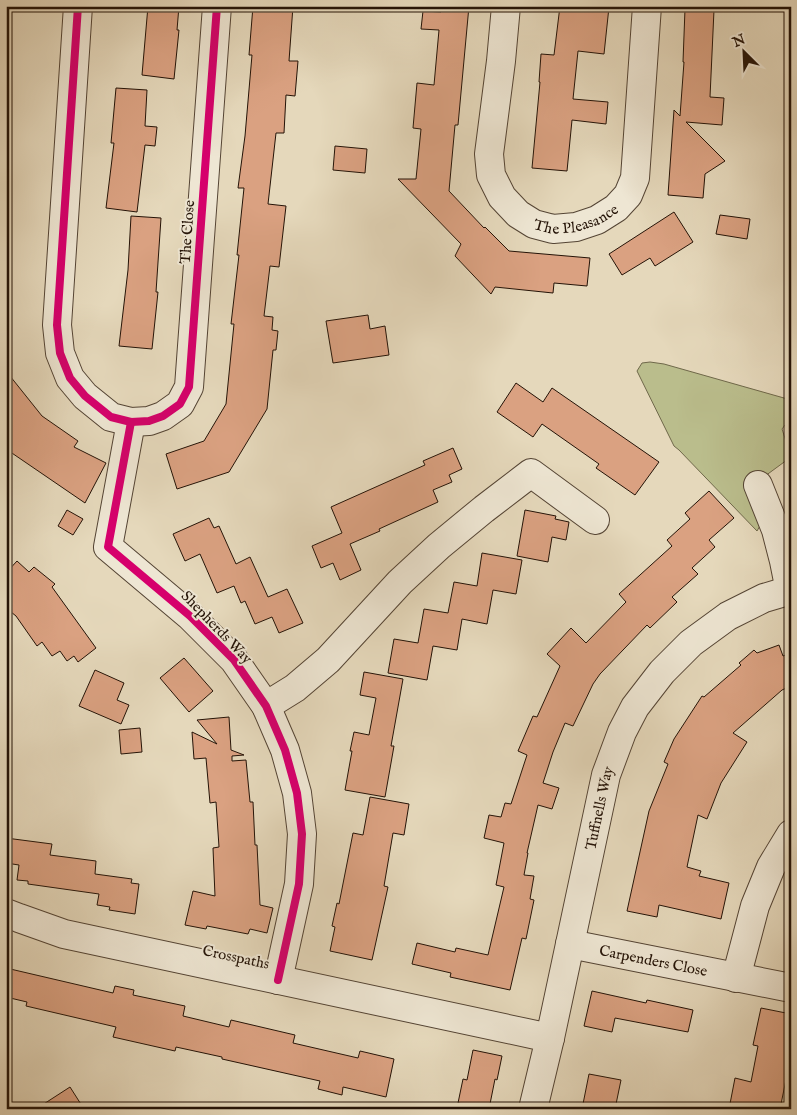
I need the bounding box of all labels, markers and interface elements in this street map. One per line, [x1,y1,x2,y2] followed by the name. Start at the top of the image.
[720,28,770,78] north arrow
[729,30,748,52] text: N
[176,199,199,265] street label: The Close
[531,200,622,239] street label: The Pleasance
[177,587,257,668] street label: Shepherds Way
[581,763,619,852] street label: Tuffnells Way
[201,941,271,974] street label: Crosspaths
[598,941,709,981] street label: Carpenders Close

